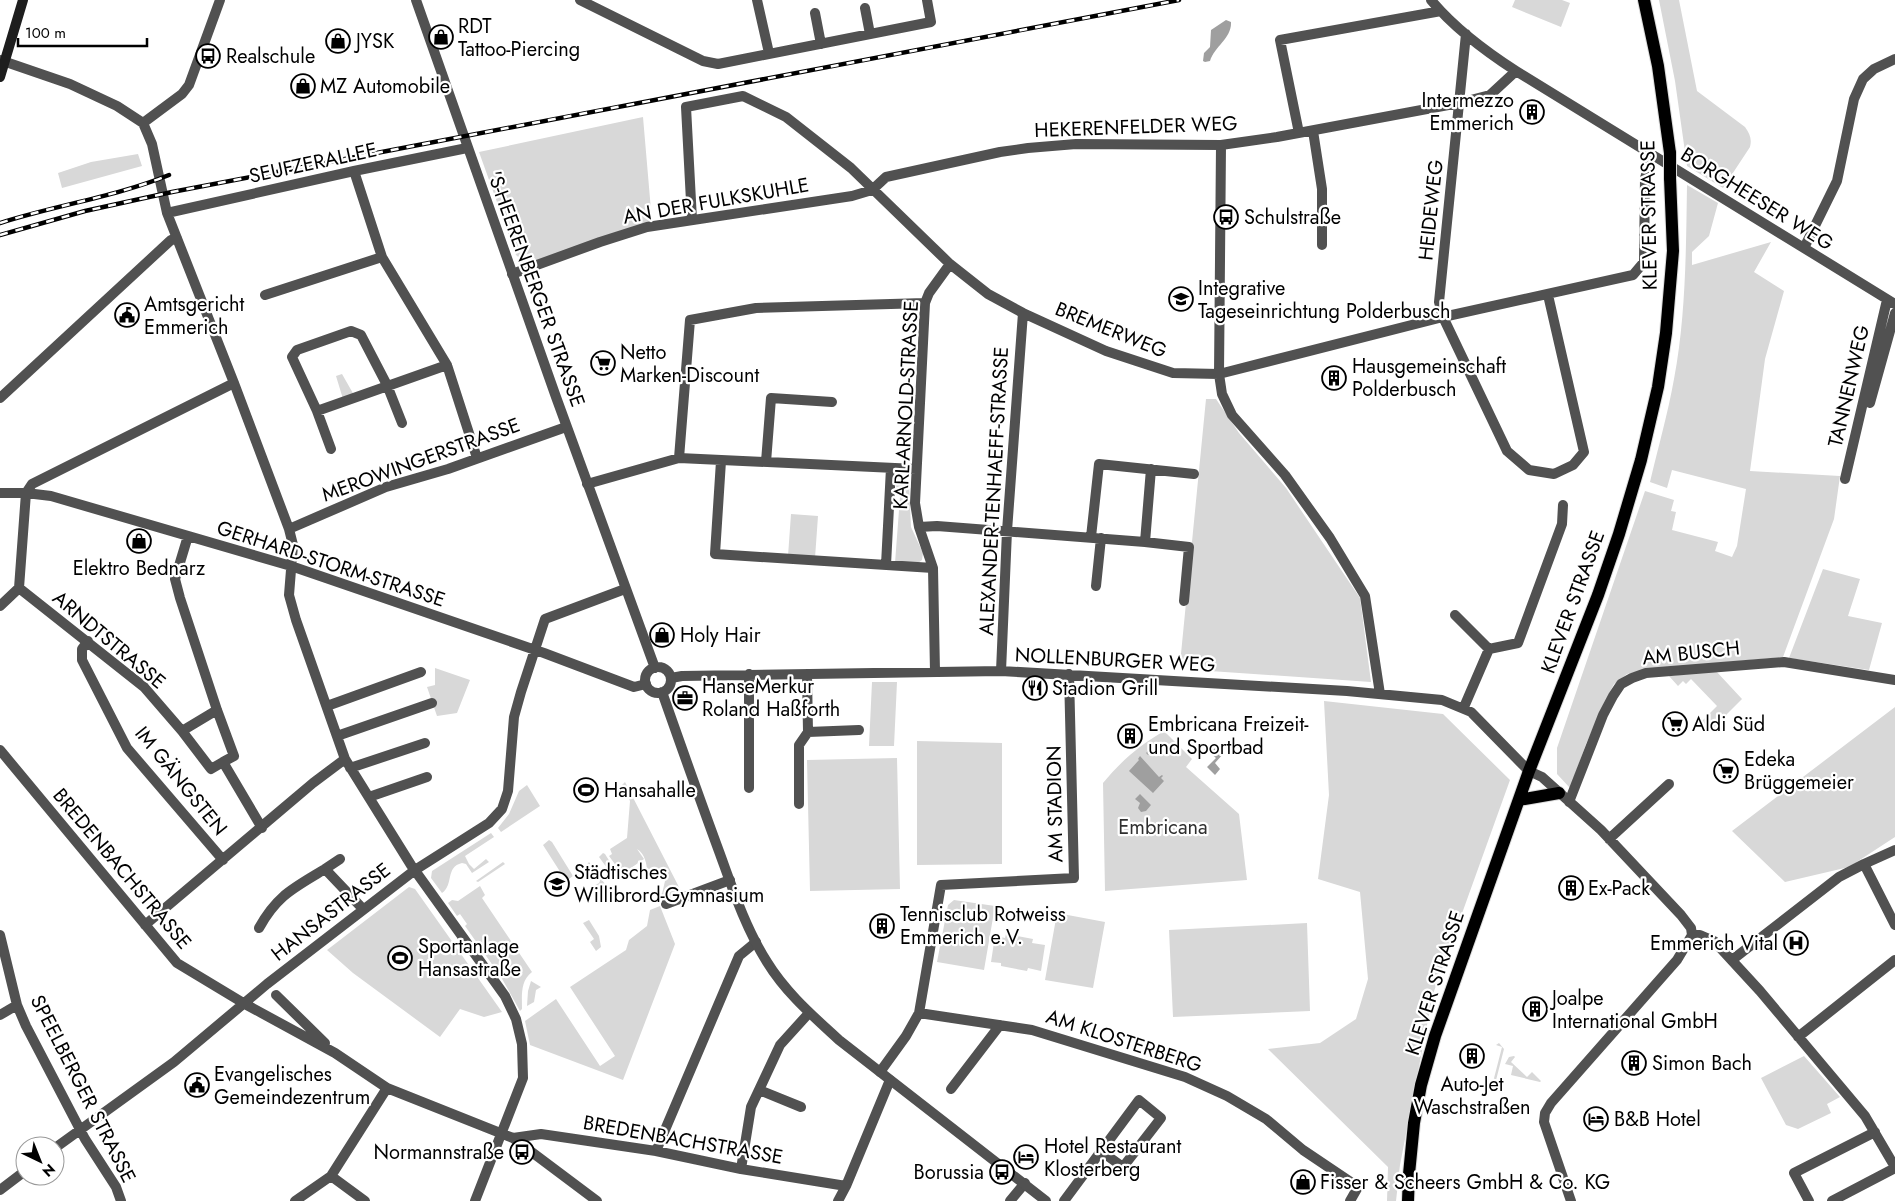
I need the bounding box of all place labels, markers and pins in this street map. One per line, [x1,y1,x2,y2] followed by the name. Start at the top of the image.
[458,12,580,64] place label: RDT Tattoo-Piercing
[428,24,454,50] shop icon: RDT Tattoo-Piercing
[353,27,395,56] place label: JYSK
[325,28,351,54] shop icon: JYSK
[226,42,315,71] place label: Realschule
[195,43,221,69] bus stop icon: Realschule
[320,72,450,101] place label: MZ Automobile
[290,73,316,99] shop icon: MZ Automobile
[1421,86,1514,138] place label: Intermezzo Emmerich
[1519,99,1545,125] building icon: Intermezzo Emmerich
[1244,203,1341,232] place label: Schulstraße
[1213,204,1239,230] bus stop icon: Schulstraße
[1198,274,1450,326] place label: Integrative Tageseinrichtung Polderbusch
[1168,286,1194,312] school or university icon: Integrative Tageseinrichtung Polderbusch
[144,290,244,342] place label: Amtsgericht Emmerich
[114,302,140,328] public building icon: Amtsgericht Emmerich
[620,338,760,390] place label: Netto Marken-Discount
[590,350,616,376] supermarket icon: Netto Marken-Discount
[1352,352,1506,404] place label: Hausgemeinschaft Polderbusch
[1321,365,1347,391] building icon: Hausgemeinschaft Polderbusch
[126,528,152,554] shop icon: Elektro Bednarz
[73,554,205,583] place label: Elektro Bednarz
[680,621,761,650] place label: Holy Hair
[649,622,675,648] shop icon: Holy Hair
[702,672,840,724] place label: HanseMerkur Roland Haßforth
[1052,674,1158,703] place label: Stadion Grill
[1022,675,1048,701] restaurant icon: Stadion Grill
[672,685,698,711] office icon: HanseMerkur Roland Haßforth
[1148,710,1309,762] place label: Embricana Freizeit- und Sportbad
[1692,710,1765,739] place label: Aldi Süd
[1662,711,1688,737] supermarket icon: Aldi Süd
[1117,723,1143,749] building icon: Embricana Freizeit- und Sportbad
[1744,745,1854,797] place label: Edeka Brüggemeier
[1713,758,1739,784] supermarket icon: Edeka Brüggemeier
[604,776,696,805] place label: Hansahalle
[573,777,599,803] sports icon: Hansahalle
[574,858,764,910] place label: Städtisches Willibrord-Gymnasium
[544,871,570,897] school or university icon: Städtisches Willibrord-Gymnasium
[1588,874,1650,903] place label: Ex-Pack
[1558,875,1584,901] building icon: Ex-Pack
[900,900,1066,952] place label: Tennisclub Rotweiss Emmerich e.V.
[869,913,895,939] building icon: Tennisclub Rotweiss Emmerich e.V.
[1650,929,1778,958] place label: Emmerich Vital
[1783,930,1809,956] hospital icon: Emmerich Vital
[418,932,521,984] place label: Sportanlage Hansastraße
[387,945,413,971] sports icon: Sportanlage Hansastraße
[1549,984,1718,1036] place label: Joalpe International GmbH
[1522,996,1548,1022] building icon: Joalpe International GmbH
[1459,1043,1485,1069] building icon: Auto-Jet Waschstraßen
[1652,1049,1752,1078] place label: Simon Bach
[1621,1050,1647,1076] building icon: Simon Bach
[214,1060,370,1112] place label: Evangelisches Gemeindezentrum
[1414,1070,1530,1122] place label: Auto-Jet Waschstraßen
[184,1072,210,1098] public building icon: Evangelisches Gemeindezentrum
[1614,1105,1701,1134] place label: B&B Hotel
[1583,1106,1609,1132] hotel icon: B&B Hotel
[1044,1132,1181,1184] place label: Hotel Restaurant Klosterberg
[374,1138,504,1167] place label: Normannstraße
[509,1139,535,1165] bus stop icon: Normannstraße
[1013,1144,1039,1170] hotel icon: Hotel Restaurant Klosterberg
[914,1158,984,1187] place label: Borussia
[989,1159,1015,1185] bus stop icon: Borussia
[1320,1168,1610,1197] place label: Fisser & Scheers GmbH & Co. KG
[1290,1169,1316,1195] shop icon: Fisser & Scheers GmbH & Co. KG

